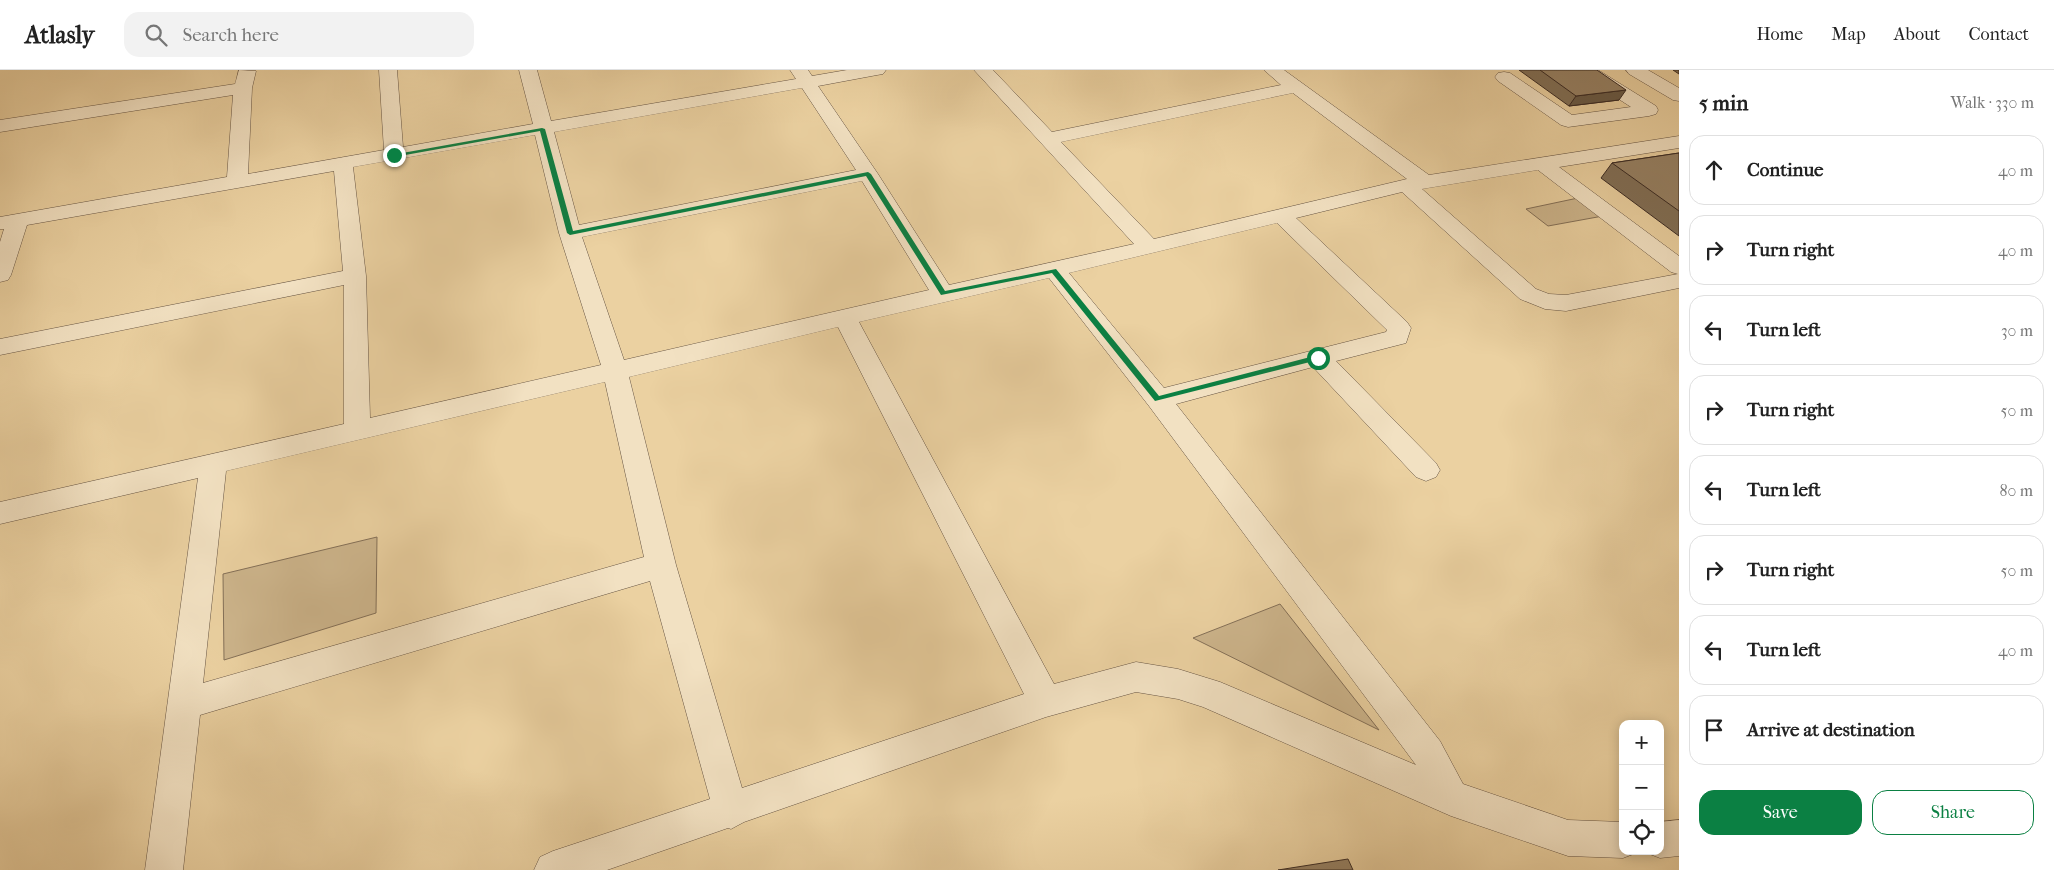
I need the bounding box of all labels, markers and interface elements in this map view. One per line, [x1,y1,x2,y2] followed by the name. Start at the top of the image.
[124,12,474,57] search box
[25,21,94,49] text: Atlasly
[142,21,170,49] icon: search
[182,24,279,46] text: Search here
[1756,24,1803,45] text: Home
[1831,24,1866,45] text: Map
[1894,24,1940,45] text: About
[1968,24,2029,45] text: Contact
[1699,91,1748,115] text: 5 min
[1951,93,2034,112] text: Walk · 330 m
[383,144,406,167] route end
[1700,156,1728,184] icon: ahead
[1747,159,1823,181] text: Continue
[1998,161,2033,180] text: 40 m
[1700,236,1728,264] icon: right
[1747,239,1834,261] text: Turn right
[1998,241,2033,260] text: 40 m
[1700,316,1728,344] icon: left
[1747,319,1821,341] text: Turn left
[2001,321,2033,340] text: 30 m
[1307,347,1330,370] route start
[1700,396,1728,424] icon: right
[1747,399,1834,421] text: Turn right
[2001,401,2033,420] text: 50 m
[1700,476,1728,504] icon: left
[1747,479,1821,501] text: Turn left
[1999,481,2033,500] text: 80 m
[1700,556,1728,584] icon: right
[1747,559,1834,581] text: Turn right
[2001,561,2033,580] text: 50 m
[1700,636,1728,664] icon: left
[1747,639,1821,661] text: Turn left
[1998,641,2033,660] text: 40 m
[1700,716,1728,744] icon: arrive
[1747,719,1915,741] text: Arrive at destination
[1619,720,1664,855] map controls
[1619,720,1664,765] button: +
[1619,765,1664,810] button: −
[1699,790,1862,835] button: Save
[1872,790,2034,835] button: Share
[1619,810,1664,855] button: locate

